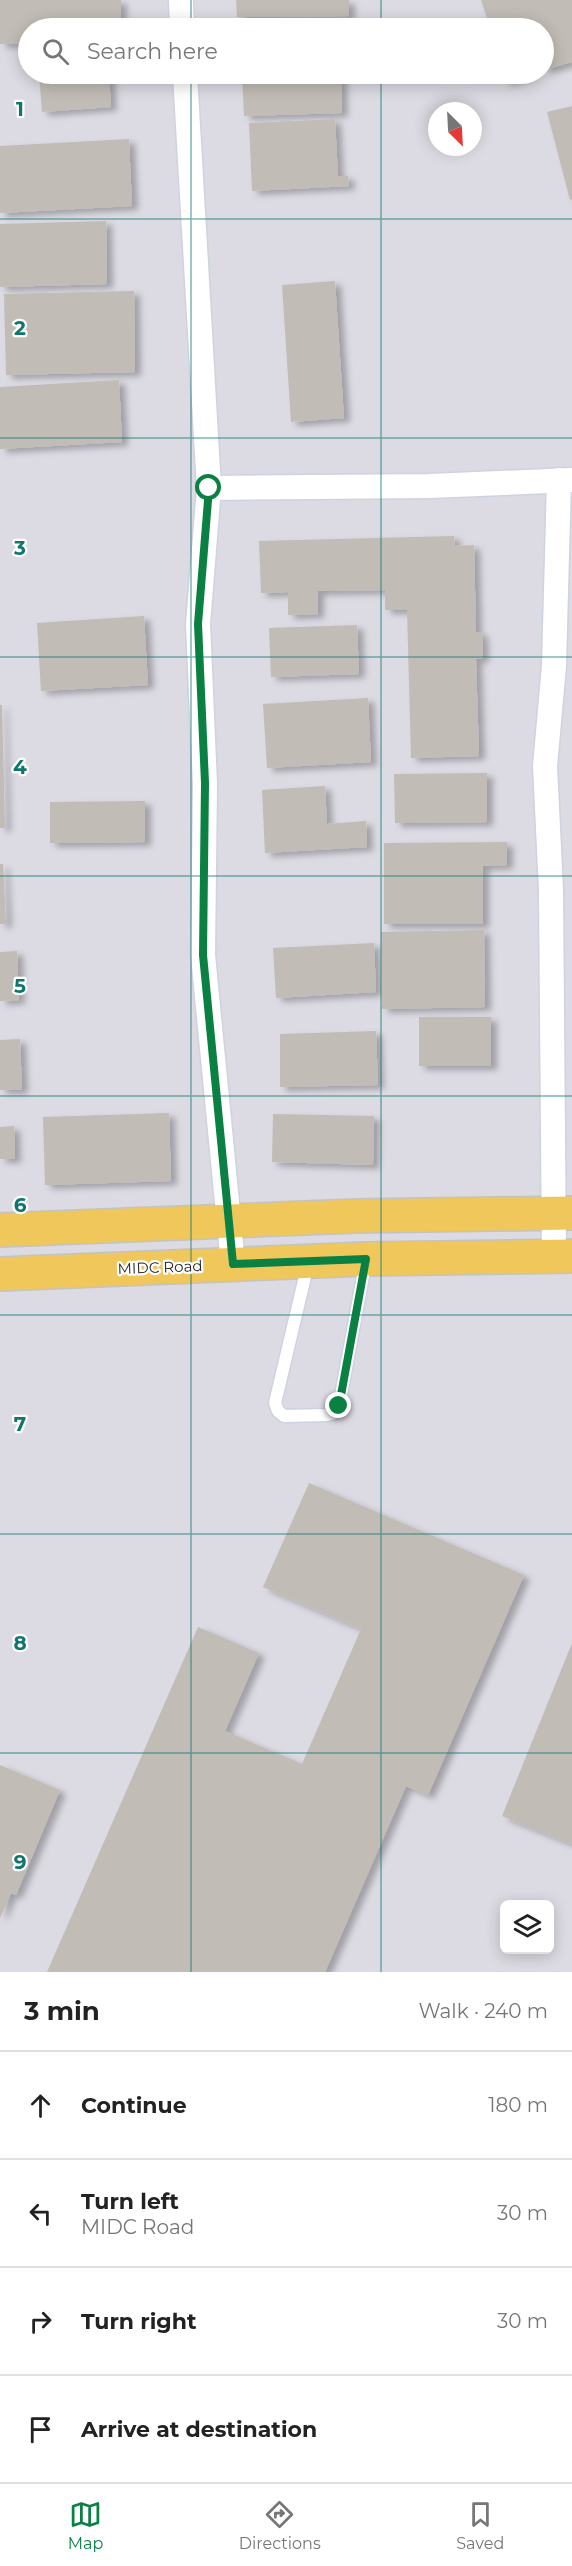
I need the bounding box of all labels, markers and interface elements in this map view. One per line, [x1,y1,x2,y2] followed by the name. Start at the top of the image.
[18,18,554,84] search box
[39,35,72,68] icon: search
[87,38,218,65] text: Search here
[16,97,24,121] text: 1
[428,102,482,156] north arrow
[14,316,26,340] text: 2
[195,474,221,500] route start
[13,536,26,560] text: 3
[13,755,27,779] text: 4
[14,974,26,998] text: 5
[14,1193,27,1217] text: 6
[117,1256,203,1278] street label: MIDC Road
[325,1392,351,1418] route end
[14,1412,26,1436] text: 7
[13,1631,27,1655] text: 8
[14,1850,26,1874] text: 9
[500,1900,554,1954] map controls
[500,1900,554,1954] button: layers
[24,1995,100,2027] text: 3 min
[418,1999,548,2023] text: Walk · 240 m
[24,2089,57,2122] icon: ahead
[81,2092,187,2119] text: Continue
[488,2093,548,2117] text: 180 m
[81,2188,179,2215] text: Turn left
[24,2197,57,2230] icon: left
[497,2201,548,2225] text: 30 m
[81,2215,194,2239] text: MIDC Road
[24,2305,57,2338] icon: right
[81,2308,196,2335] text: Turn right
[497,2309,548,2333] text: 30 m
[24,2413,57,2446] icon: arrive
[81,2416,317,2443] text: Arrive at destination
[68,2498,103,2553] tab: Map
[239,2498,321,2553] tab: Directions
[456,2498,504,2553] tab: Saved

